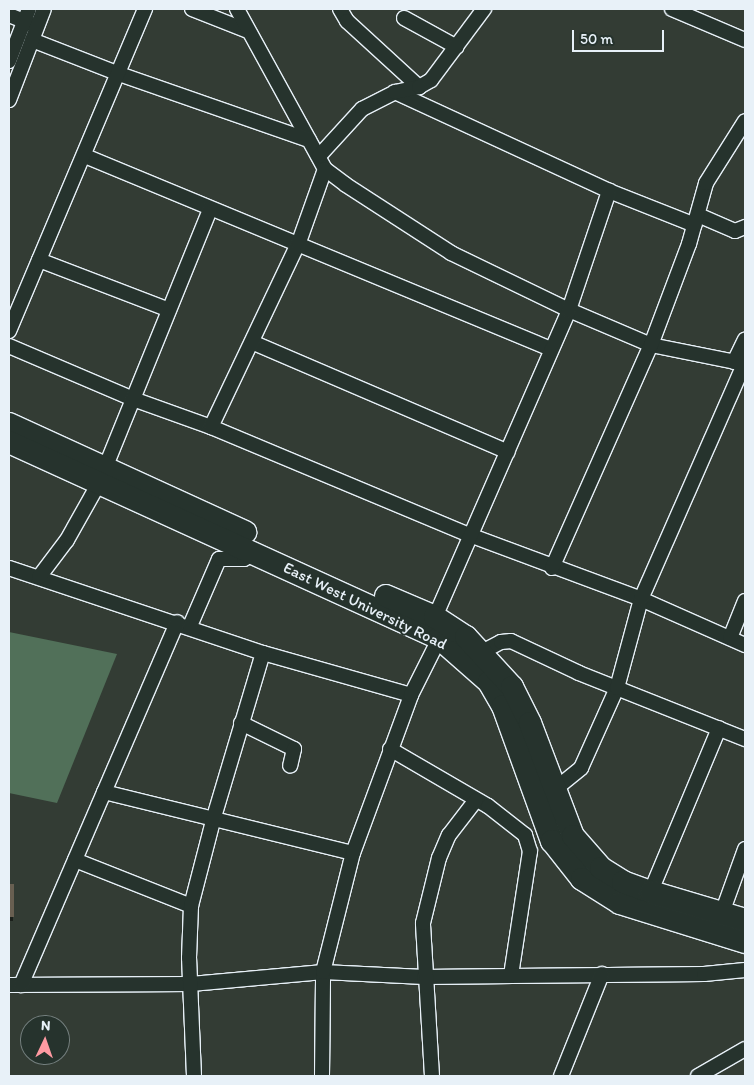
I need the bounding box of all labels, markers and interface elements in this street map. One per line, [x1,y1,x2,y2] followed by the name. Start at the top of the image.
[574,20,666,52] scale bar
[580,30,613,48] text: 50 m
[280,558,450,654] street label: East West University Road
[20,1015,70,1065] north arrow
[41,1017,51,1034] text: N

